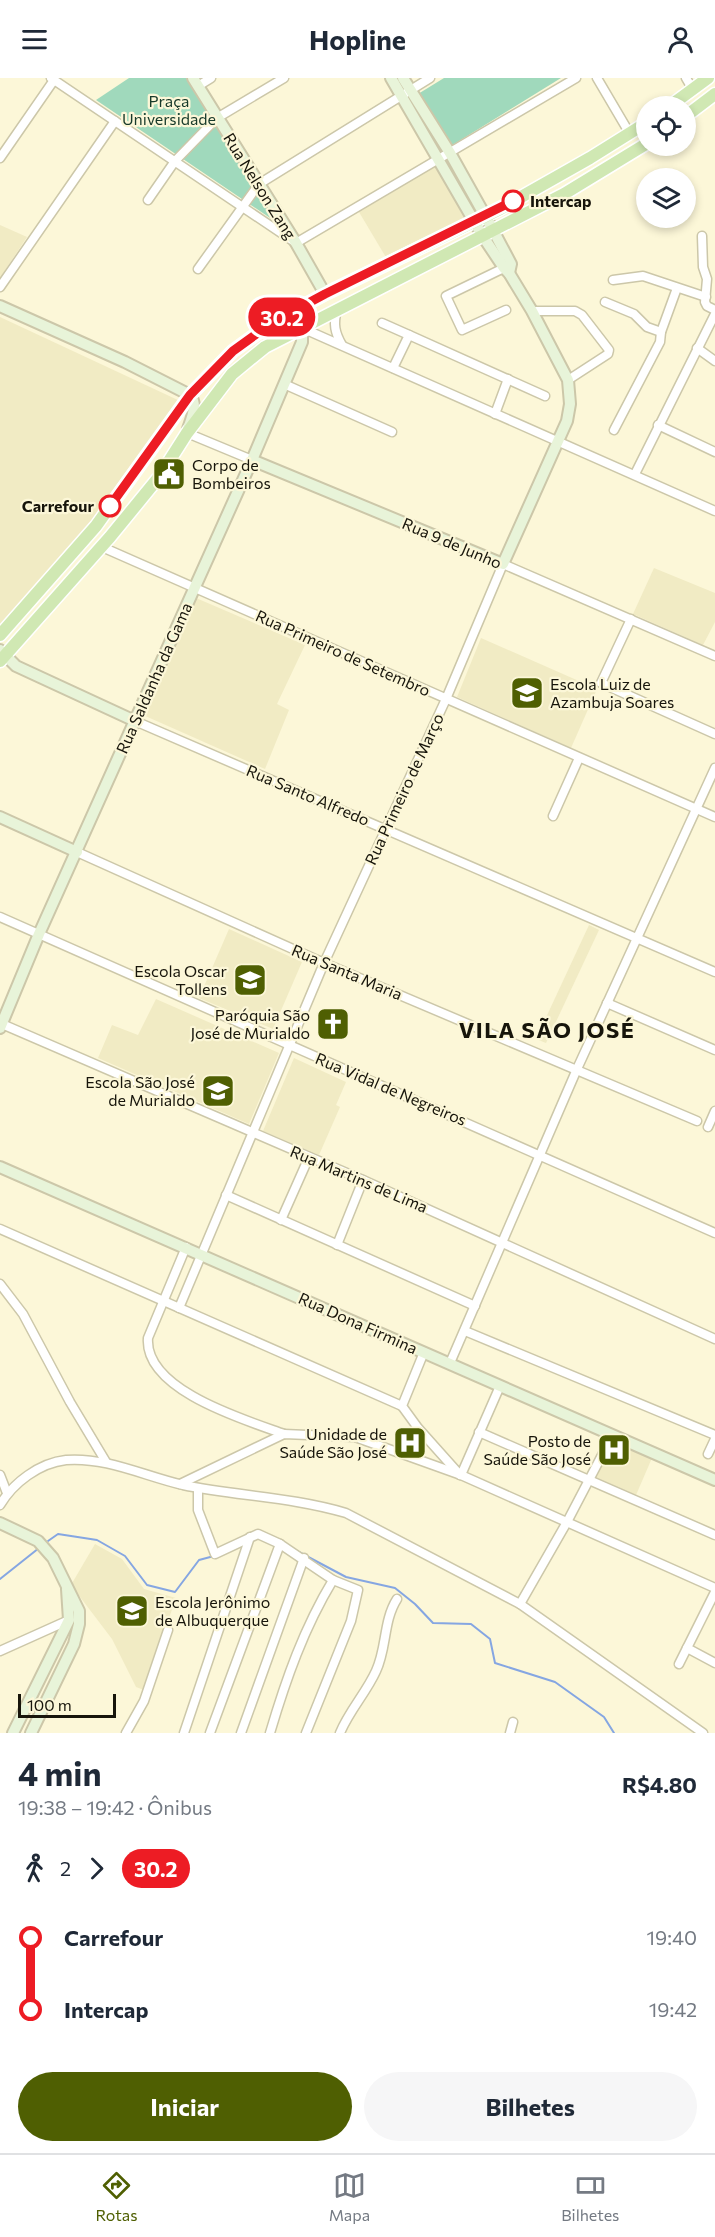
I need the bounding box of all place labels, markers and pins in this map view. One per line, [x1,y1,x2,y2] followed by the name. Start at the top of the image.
[502,190,524,212] marker: Intercap
[530,191,591,210] place label: Intercap
[192,455,271,492] place label: Corpo de Bombeiros
[151,456,187,492] public building icon: Corpo de Bombeiros
[99,495,121,517] marker: Carrefour
[22,496,94,515] place label: Carrefour
[550,674,674,711] place label: Escola Luiz de Azambuja Soares
[509,675,545,711] school or university icon: Escola Luiz de Azambuja Soares
[134,961,228,998] place label: Escola Oscar Tollens
[232,962,268,998] school or university icon: Escola Oscar Tollens
[190,1005,310,1042] place label: Paróquia São José de Murialdo
[315,1006,351,1042] church icon: Paróquia São José de Murialdo
[85,1072,195,1109] place label: Escola São José de Murialdo
[200,1073,236,1109] school or university icon: Escola São José de Murialdo
[279,1424,387,1461] place label: Unidade de Saúde São José
[392,1425,428,1461] hospital icon: Unidade de Saúde São José
[483,1431,591,1468] place label: Posto de Saúde São José
[596,1432,632,1468] hospital icon: Posto de Saúde São José
[155,1592,270,1629] place label: Escola Jerônimo de Albuquerque
[114,1593,150,1629] school or university icon: Escola Jerônimo de Albuquerque

